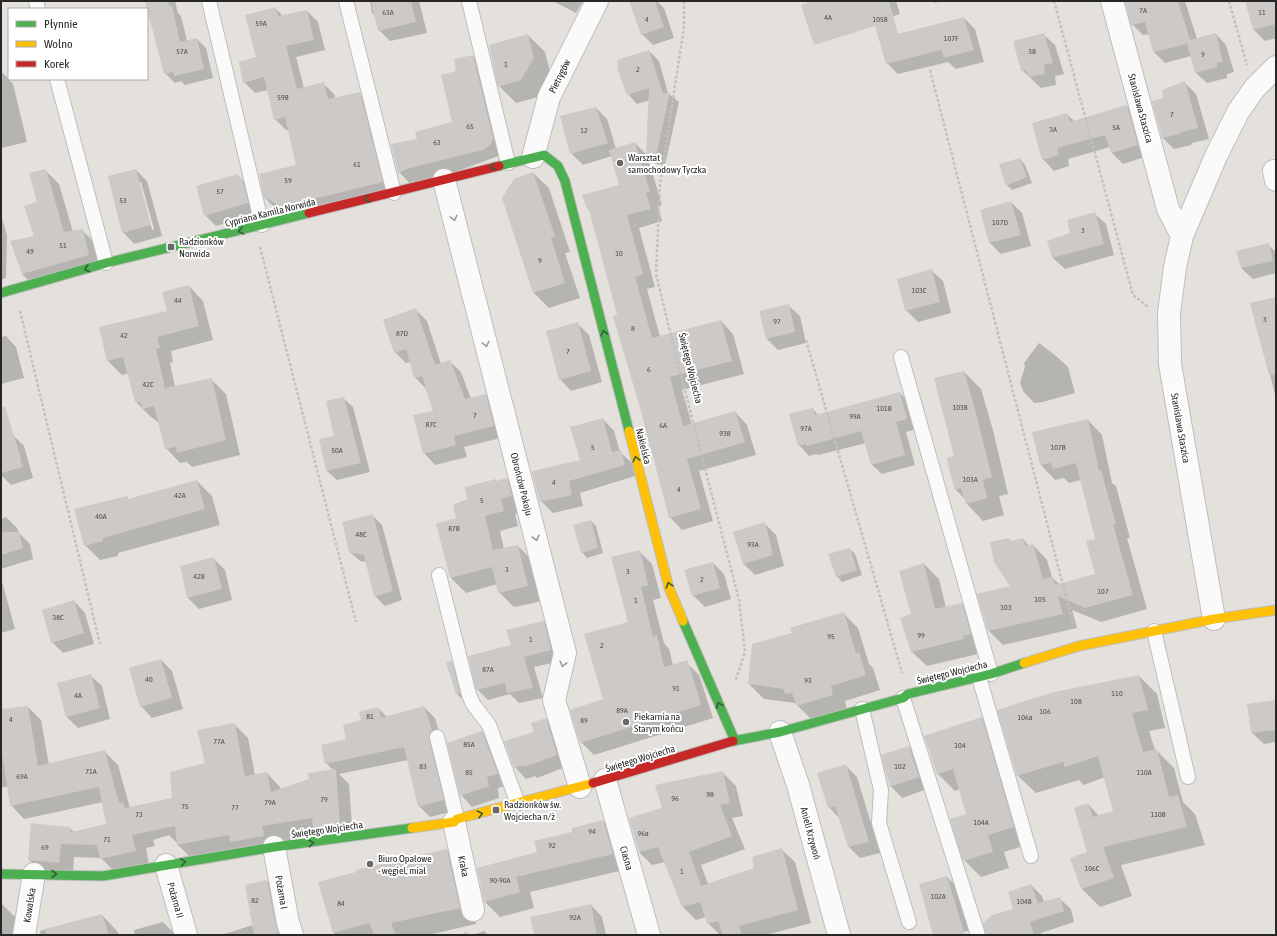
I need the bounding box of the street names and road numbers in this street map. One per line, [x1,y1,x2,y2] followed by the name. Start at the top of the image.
[547,58,572,95] street label: Pietrygów
[1126,72,1155,144] street label: Stanisława Staszica
[224,196,317,229] street label: Cypriana Kamila Norwida
[676,332,705,405] street label: Świętego Wojciecha
[1169,392,1192,464] street label: Stanisława Staszica
[634,427,653,466] street label: Nakielska
[508,452,535,517] street label: Obrońców Pokoju
[916,658,989,687] street label: Świętego Wojciecha
[604,743,677,774] street label: Świętego Wojciecha
[798,806,823,861] street label: Anieli Krzywoń
[291,819,364,840] street label: Świętego Wojciecha
[618,845,635,872] street label: Ciasna
[456,855,471,878] street label: Kraka
[273,874,290,910] street label: Pożarna I
[165,881,186,919] street label: Pożarna II
[21,887,38,923] street label: Kowalska

